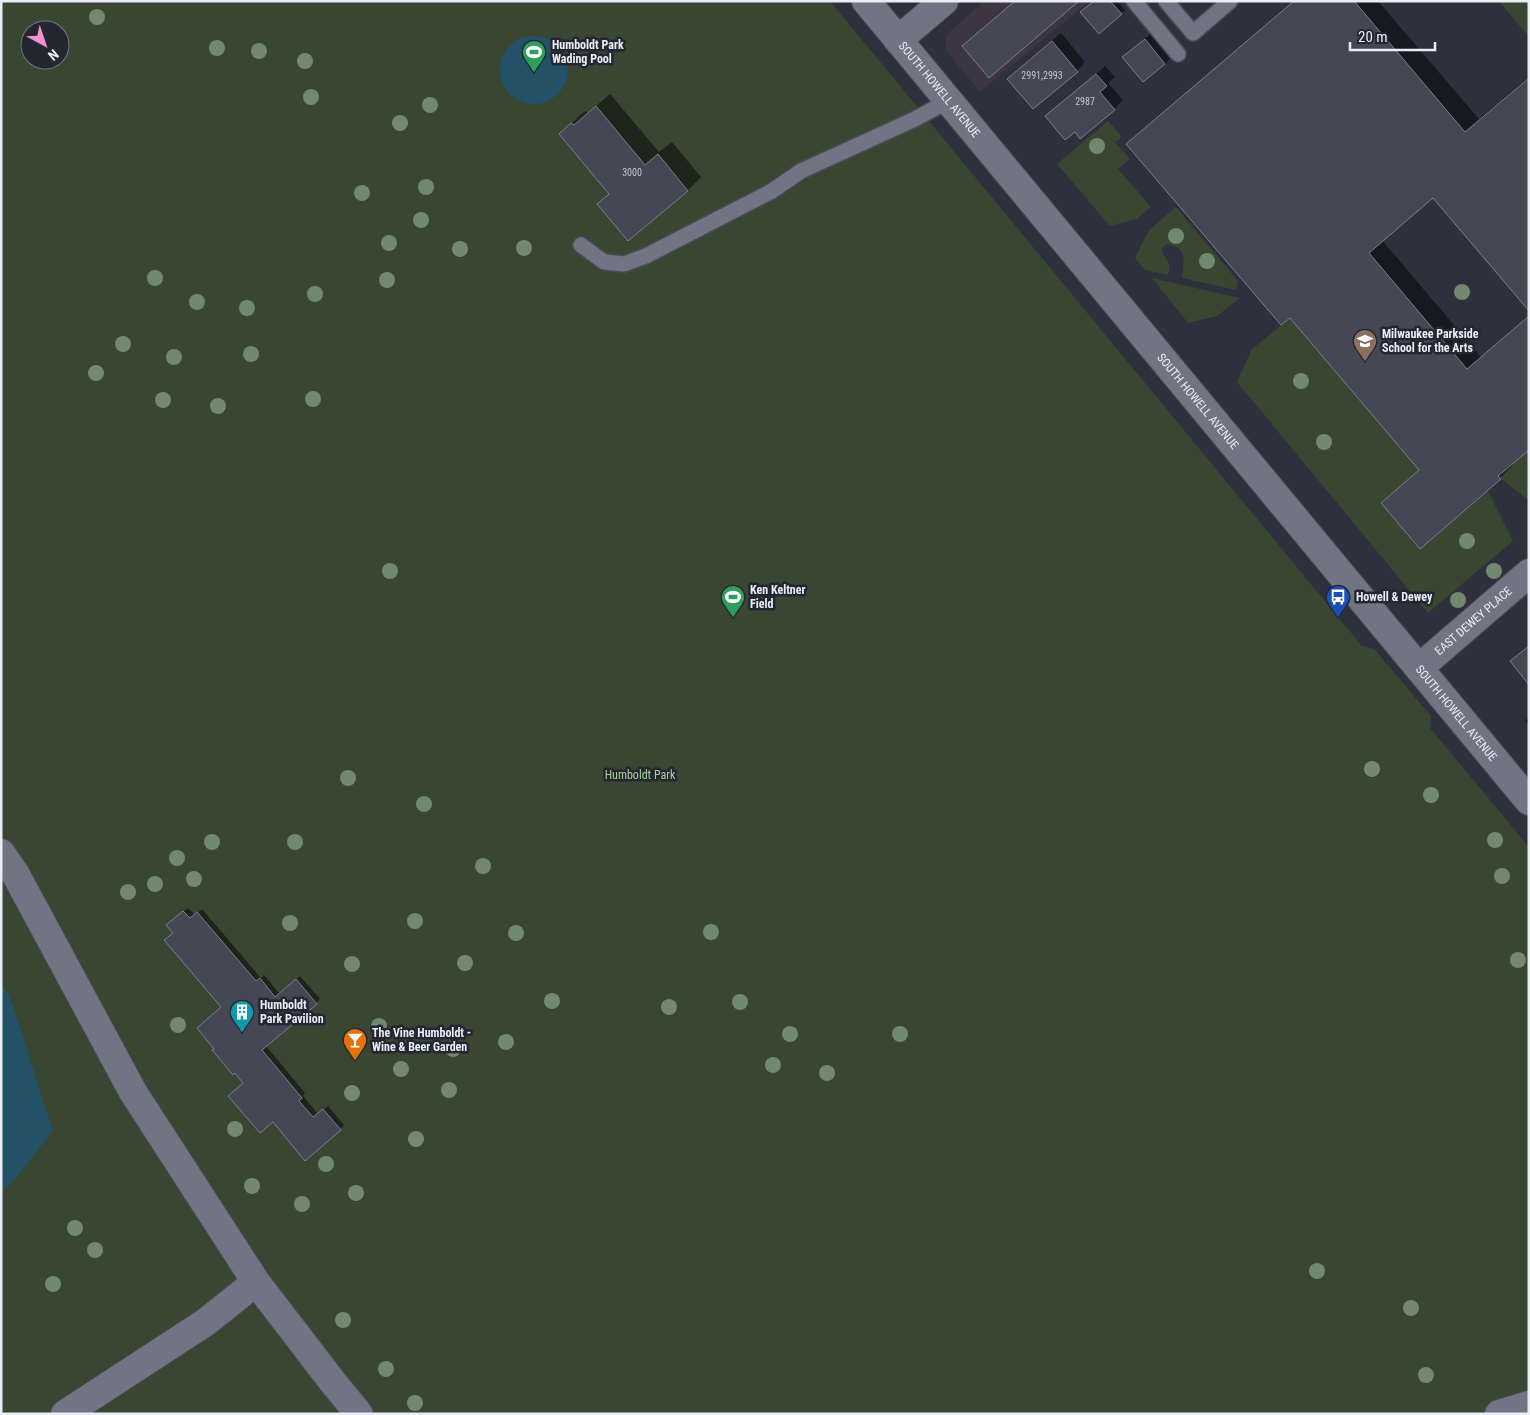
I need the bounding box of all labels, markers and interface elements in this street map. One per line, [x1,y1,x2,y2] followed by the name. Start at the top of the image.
[20,20,70,70] north arrow
[1350,20,1435,52] scale bar
[1358,28,1388,46] text: 20 m
[552,38,624,66] place label: Humboldt Park Wading Pool
[521,39,547,73] sports icon: Humboldt Park Wading Pool
[896,39,983,140] street label: SOUTH HOWELL AVENUE
[45,46,62,64] text: N
[1021,70,1063,81] house number: 2991,2993
[1075,96,1095,107] house number: 2987
[622,167,642,178] house number: 3000
[1382,327,1479,355] place label: Milwaukee Parkside School for the Arts
[1352,328,1378,362] school or university icon: Milwaukee Parkside School for the Arts
[1154,351,1241,452] street label: SOUTH HOWELL AVENUE
[750,583,805,611] place label: Ken Keltner Field
[720,584,746,618] sports icon: Ken Keltner Field
[1325,584,1351,618] bus stop icon: Howell & Dewey
[1432,584,1515,658] street label: EAST DEWEY PLACE
[1356,590,1433,604] place label: Howell & Dewey
[1413,663,1500,764] street label: SOUTH HOWELL AVENUE
[605,768,676,782] park label: Humboldt Park
[260,998,324,1026] place label: Humboldt Park Pavilion
[229,999,255,1033] building icon: Humboldt Park Pavilion
[372,1026,471,1054] place label: The Vine Humboldt - Wine & Beer Garden
[342,1027,368,1061] bar icon: The Vine Humboldt - Wine & Beer Garden

